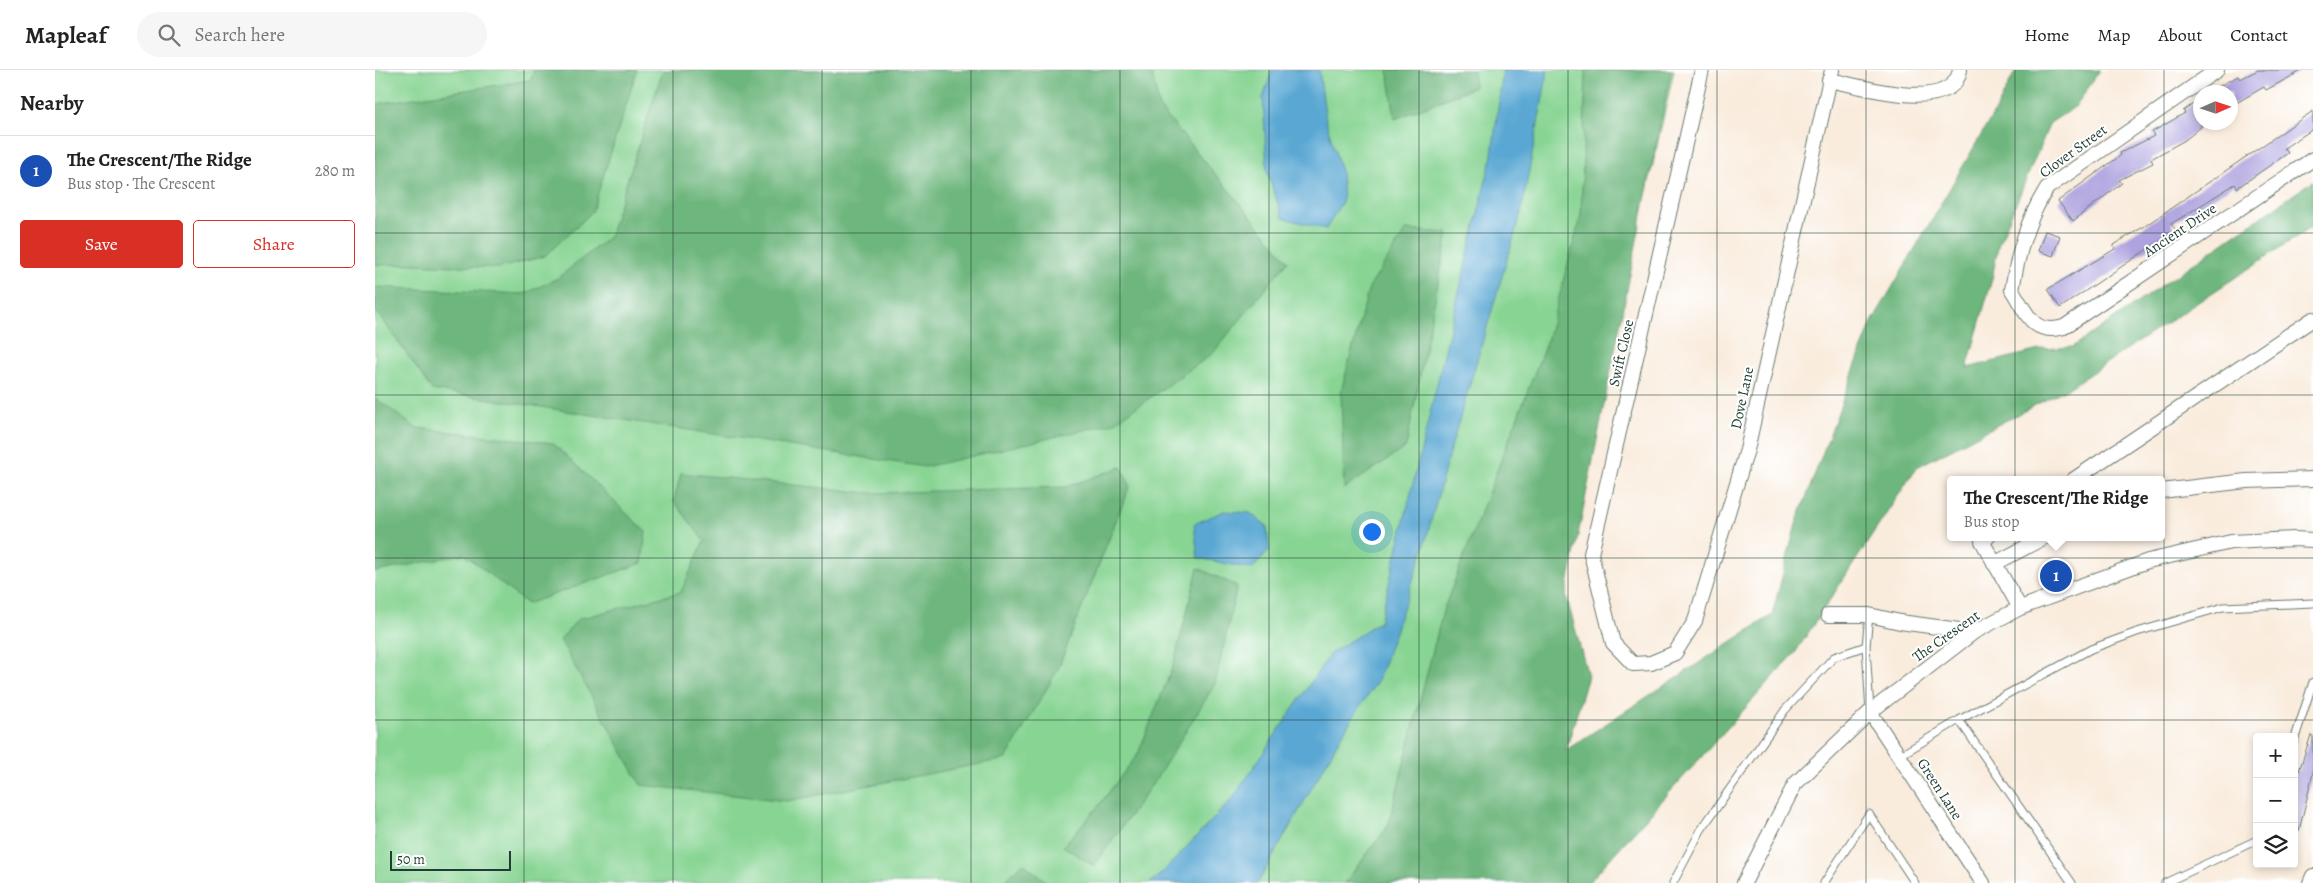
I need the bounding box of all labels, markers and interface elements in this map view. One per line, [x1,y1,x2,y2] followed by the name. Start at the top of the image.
[137,12,487,57] search box
[25,19,107,51] text: Mapleaf
[155,21,183,49] icon: search
[195,22,285,48] text: Search here
[2024,23,2069,47] text: Home
[2097,23,2130,47] text: Map
[2158,23,2202,47] text: About
[2230,23,2288,47] text: Contact
[2193,85,2238,130] north arrow
[20,89,83,117] text: Nearby
[2035,120,2111,182] street label: Clover Street
[67,147,252,173] text: The Crescent/The Ridge
[33,160,39,182] text: 1
[315,160,355,182] text: 280 m
[67,173,216,195] text: Bus stop · The Crescent
[2139,198,2221,262] street label: Ancient Drive
[20,220,183,268] button: Save
[193,220,355,268] button: Share
[1604,317,1639,389] street label: Swift Close
[1726,365,1758,431] street label: Dove Lane
[1947,476,2165,541] popup
[1964,485,2148,511] text: The Crescent/The Ridge
[1964,511,2020,533] text: Bus stop
[1359,519,1385,545] your location
[2040,557,2072,595] pin: 1
[1908,605,1984,667] street label: The Crescent
[2253,733,2298,868] map controls
[2253,733,2298,778] button: +
[1913,754,1967,824] street label: Green Lane
[2253,778,2298,823] button: −
[2253,823,2298,868] button: layers
[390,848,511,871] scale bar
[397,850,425,869] text: 50 m

